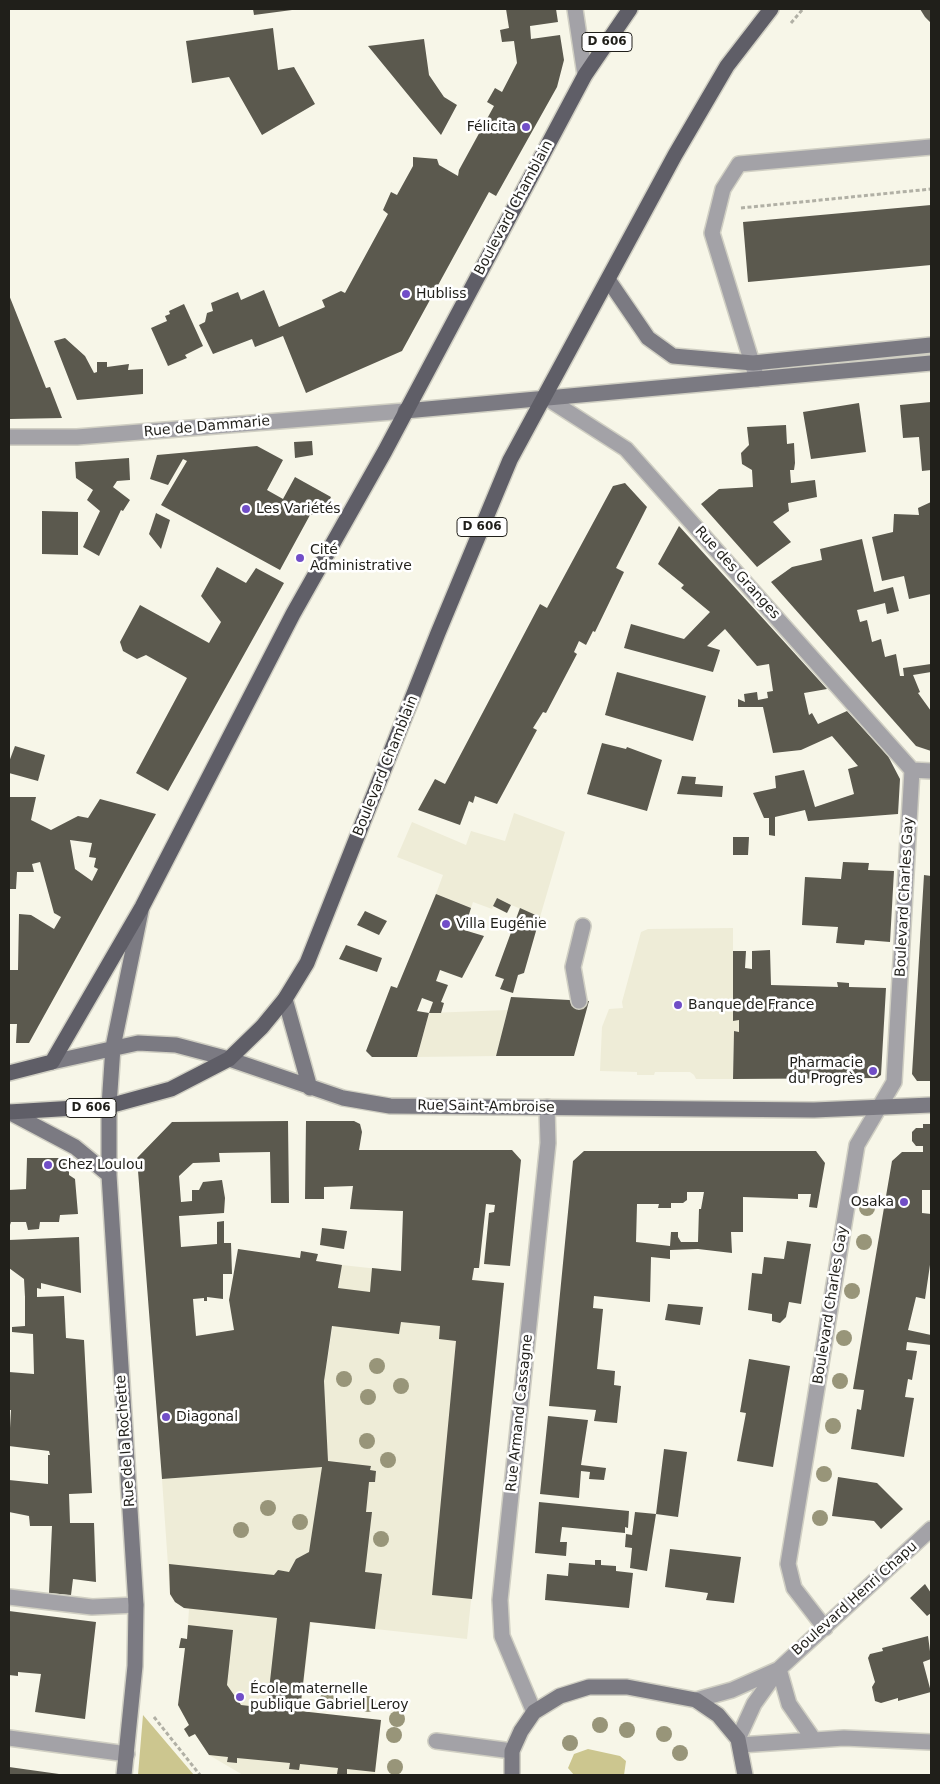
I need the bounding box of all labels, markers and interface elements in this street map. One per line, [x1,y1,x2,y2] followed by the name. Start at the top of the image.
[582,32,632,52] road number: D 606
[467,119,516,135] place label: Félicita
[520,121,532,133] marker: Félicita
[471,138,557,278] street label: Boulevard Chamblain
[416,286,467,302] place label: Hubliss
[400,288,412,300] marker: Hubliss
[143,413,271,441] street label: Rue de Dammarie
[256,501,341,517] place label: Les Variétés
[240,503,252,515] marker: Les Variétés
[457,518,507,536] road number: D 606
[691,523,783,623] street label: Rue des Granges
[310,542,412,574] place label: Cité Administrative
[294,552,306,564] marker: Cité Administrative
[350,693,422,839] street label: Boulevard Chamblain
[892,817,918,977] street label: Boulevard Charles Gay
[456,916,547,932] place label: Villa Eugénie
[440,918,452,930] marker: Villa Eugénie
[688,997,814,1013] place label: Banque de France
[672,999,684,1011] marker: Banque de France
[788,1055,863,1088] place label: Pharmacie du Progrès
[867,1065,879,1077] marker: Pharmacie du Progrès
[417,1097,555,1117] street label: Rue Saint-Ambroise
[66,1098,116,1118] road number: D 606
[58,1157,143,1173] place label: Chez Loulou
[42,1159,54,1171] marker: Chez Loulou
[851,1194,894,1210] place label: Osaka
[898,1196,910,1208] marker: Osaka
[810,1225,852,1385] street label: Boulevard Charles Gay
[503,1333,537,1493] street label: Rue Armand Cassagne
[113,1374,139,1508] street label: Rue de la Rochette
[176,1409,238,1425] place label: Diagonal
[160,1411,172,1423] marker: Diagonal
[789,1538,921,1660] street label: Boulevard Henri Chapu
[250,1681,409,1714] place label: École maternelle publique Gabriel Leroy
[234,1691,246,1703] marker: École maternelle publique Gabriel Leroy

